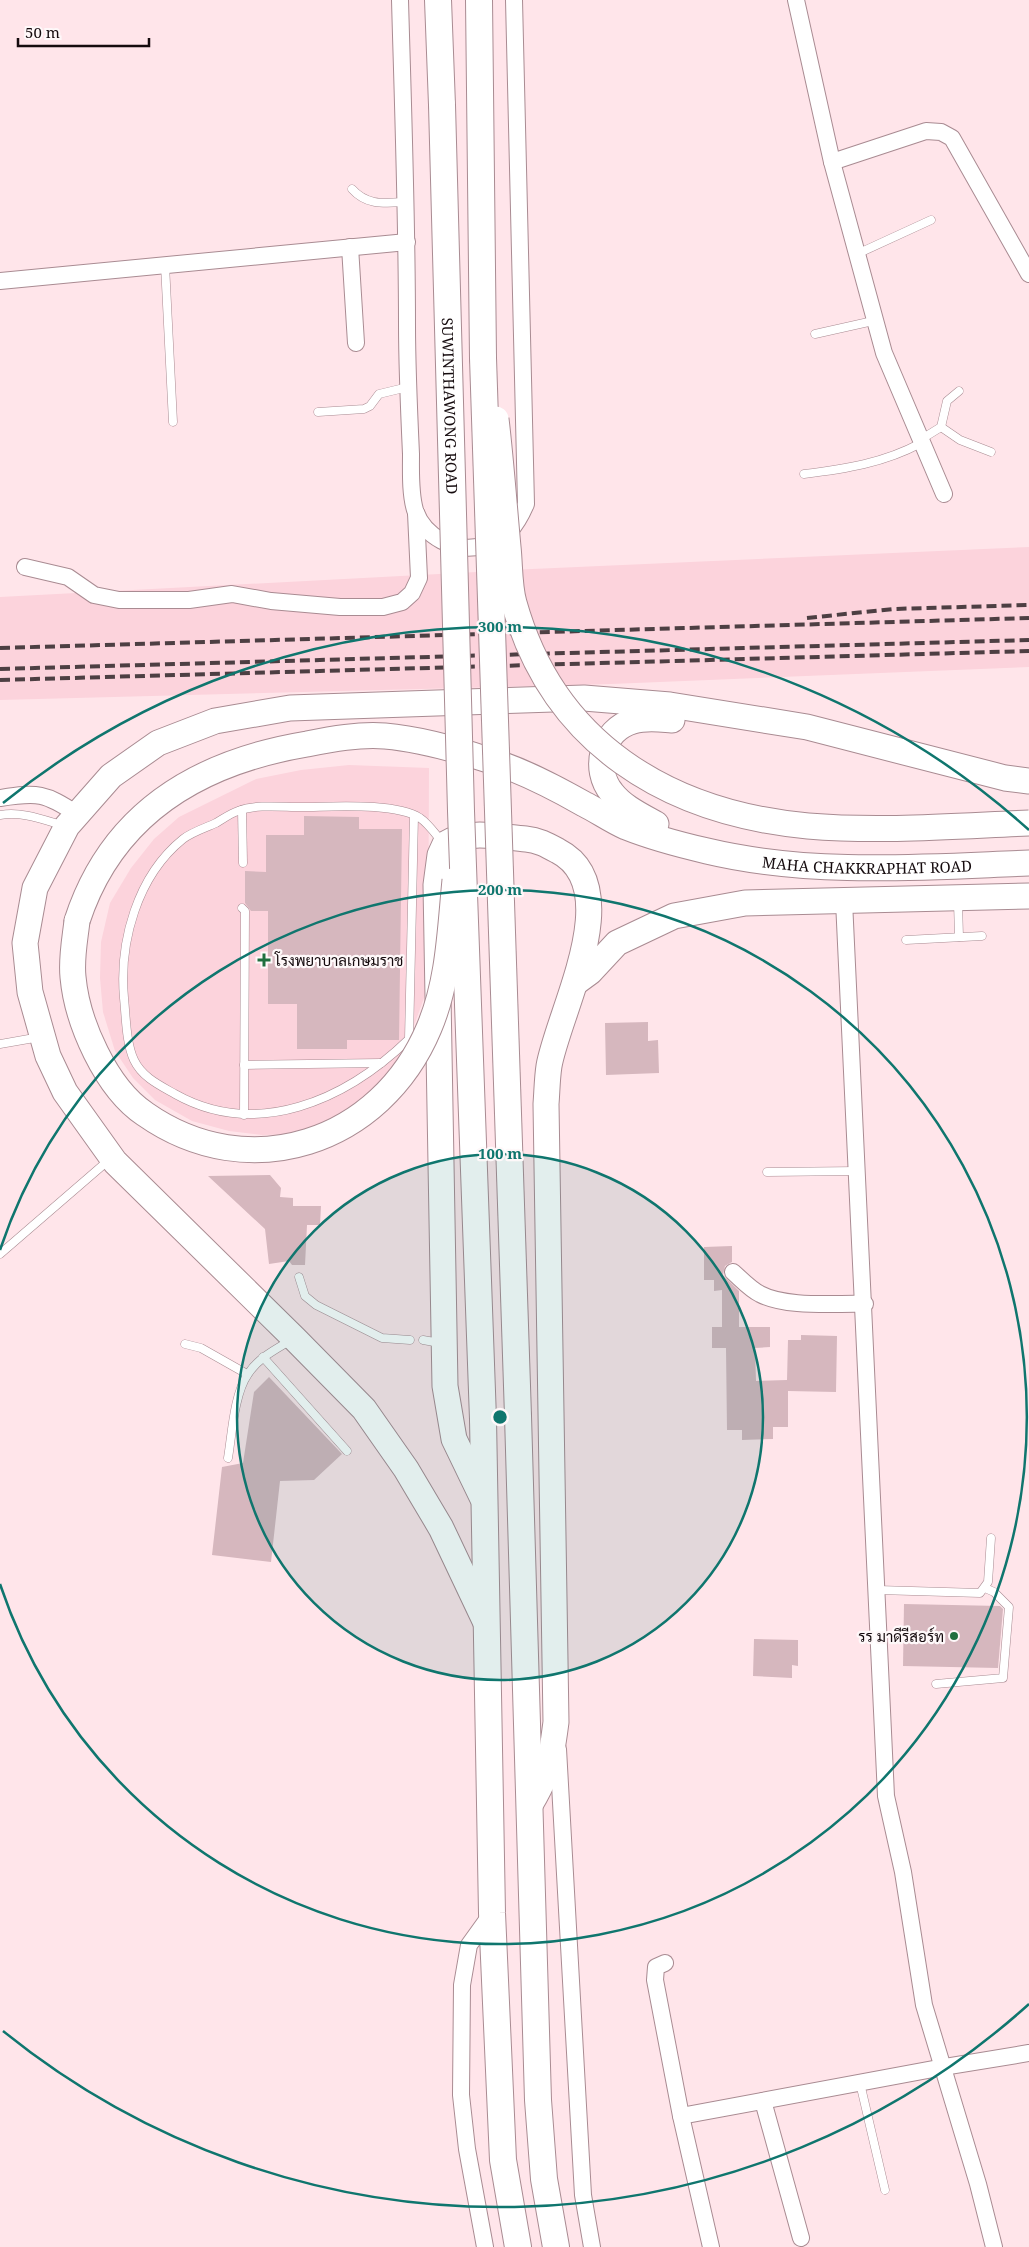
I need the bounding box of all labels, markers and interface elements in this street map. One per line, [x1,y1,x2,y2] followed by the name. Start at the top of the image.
[18,15,149,47] scale bar
[25,22,60,42] text: 50 m
[438,317,462,495] street label: SUWINTHAWONG ROAD
[478,616,522,636] text: 300 m
[761,851,972,878] street label: MAHA CHAKKRAPHAT ROAD
[478,879,522,899] text: 200 m
[274,950,403,970] place label: โรงพยาบาลเกษมราช
[257,953,271,967] marker: โรงพยาบาลเกษมราช
[478,1143,522,1163] text: 100 m
[491,1408,509,1426] centre of rings
[858,1626,944,1646] place label: รร มาดีรีสอร์ท
[948,1630,960,1642] marker: รร มาดีรีสอร์ท

